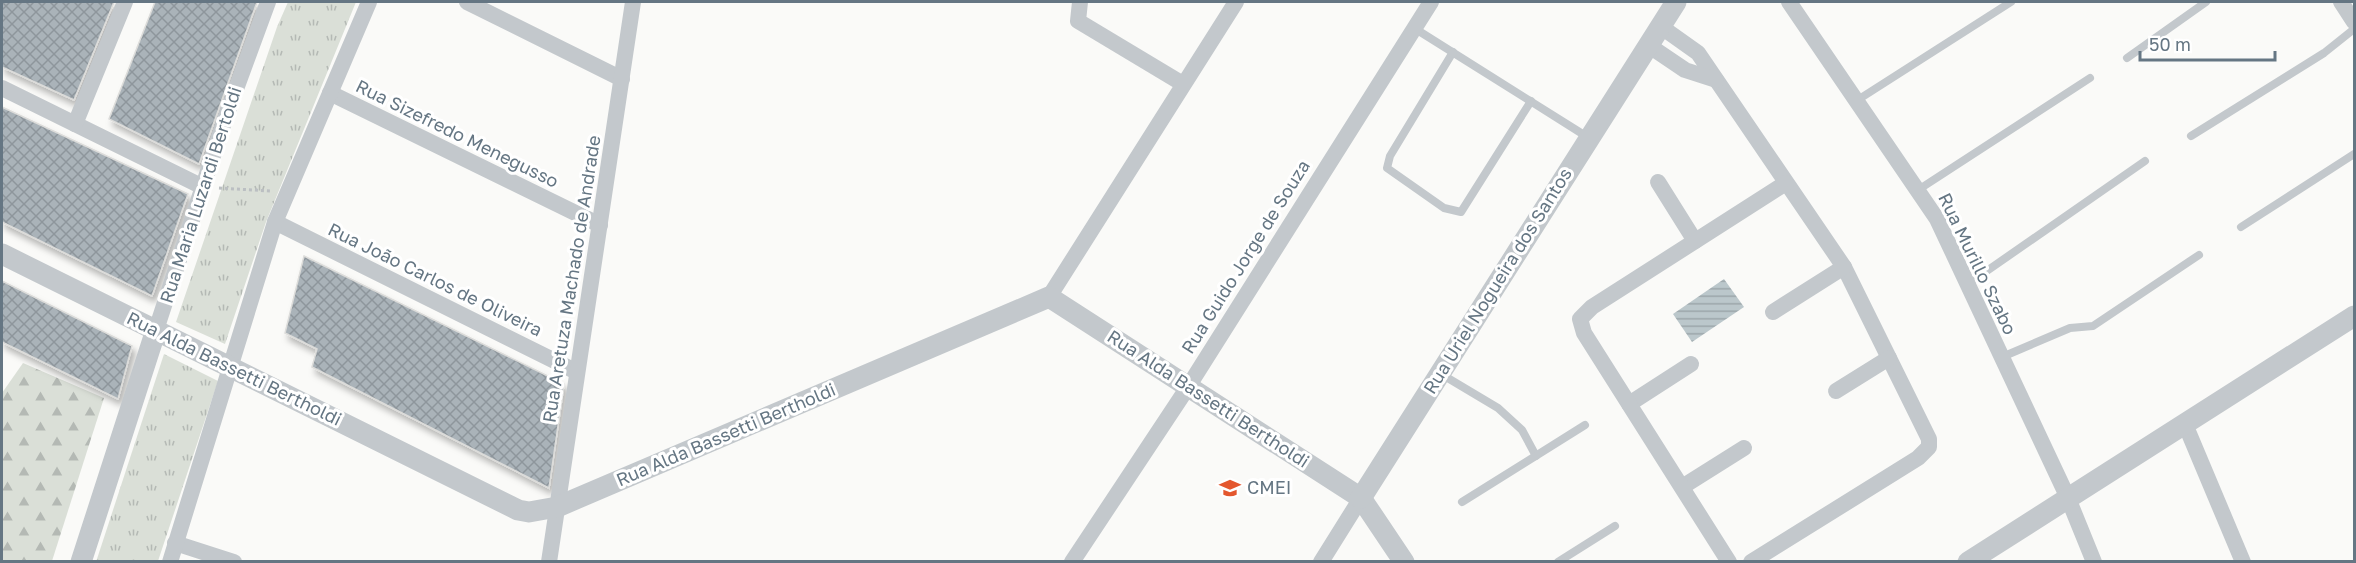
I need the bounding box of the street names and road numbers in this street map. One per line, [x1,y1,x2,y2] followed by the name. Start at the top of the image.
[353,74,562,192] street label: Rua Sizefredo Menegusso
[155,84,245,306] street label: Rua Maria Luzardi Bertoldi
[537,134,605,424] street label: Rua Aretuza Machado de Andrade
[1176,155,1314,357] street label: Rua Guido Jorge de Souza
[1418,163,1576,398] street label: Rua Uriel Nogueira dos Santos
[1934,189,2022,338] street label: Rua Murillo Szabo
[325,218,546,341] street label: Rua João Carlos de Oliveira
[123,306,345,430] street label: Rua Alda Bassetti Bertholdi
[1104,325,1314,472] street label: Rua Alda Bassetti Bertholdi
[613,378,839,490] street label: Rua Alda Bassetti Bertholdi

